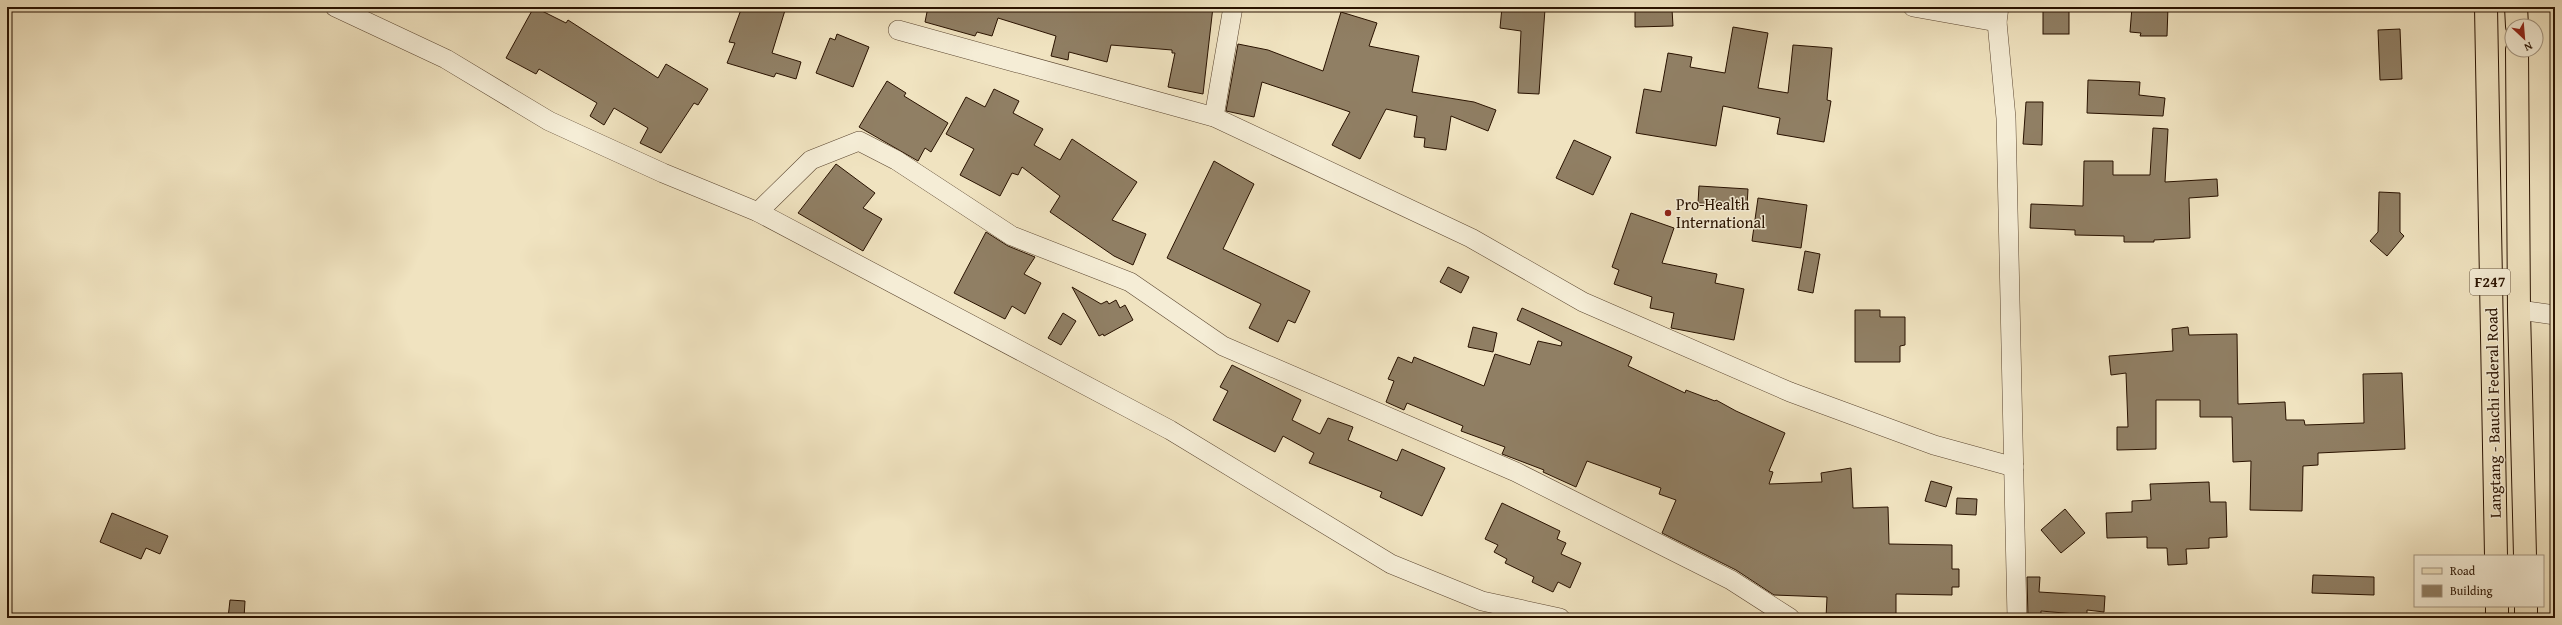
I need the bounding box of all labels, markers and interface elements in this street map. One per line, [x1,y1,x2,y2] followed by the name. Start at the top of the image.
[2504,18,2544,58] north arrow
[2521,38,2535,56] text: N
[1676,192,1766,234] place label: Pro-Health International
[1663,208,1673,218] marker: Pro-Health International
[2470,269,2510,295] road number: F247
[2479,307,2507,518] street label: Langtang - Bauchi Federal Road
[2414,555,2544,607] legend
[2450,562,2476,579] text: Road
[2450,582,2493,599] text: Building

